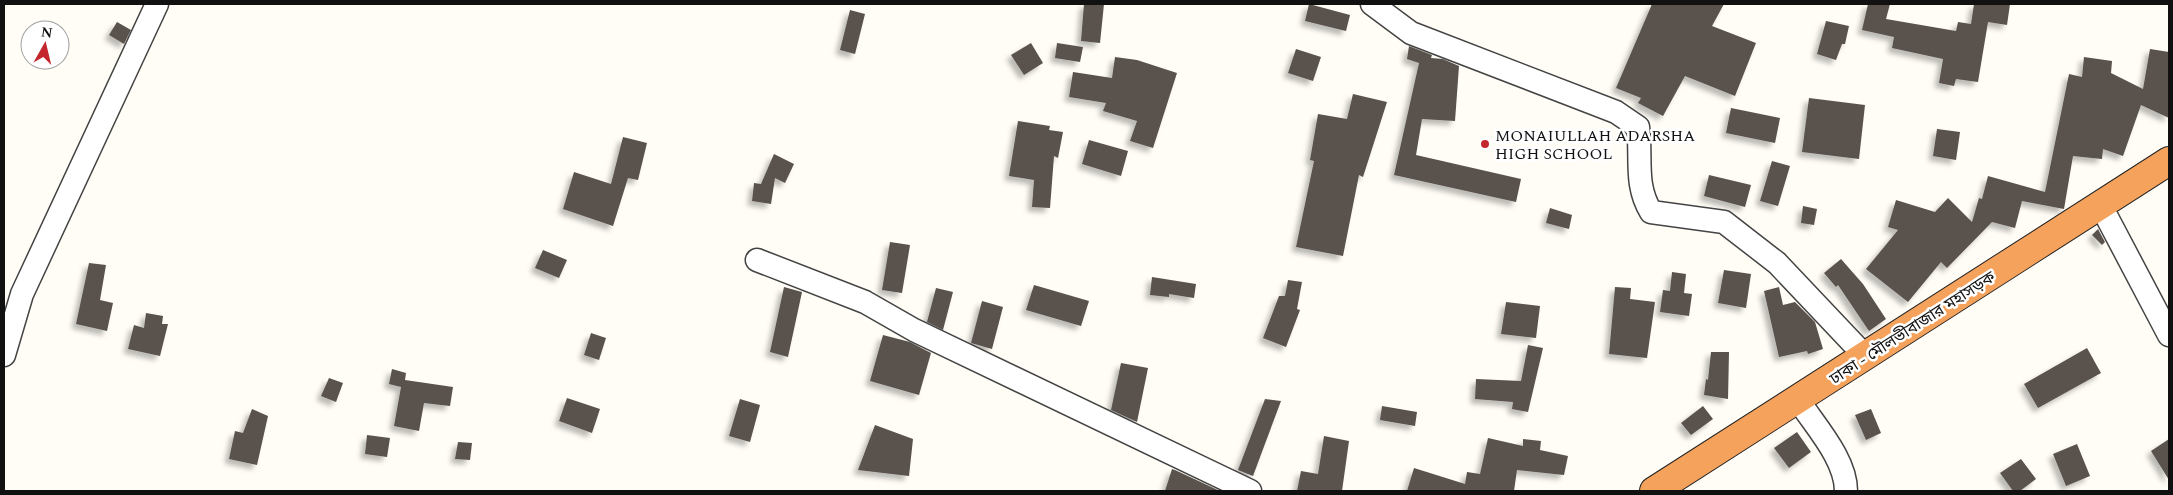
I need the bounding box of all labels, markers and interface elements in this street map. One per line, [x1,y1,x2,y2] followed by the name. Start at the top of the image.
[20,20,70,70] north arrow
[40,21,54,44] text: N
[1495,124,1695,166] place label: MONAIULLAH ADARSHA HIGH SCHOOL
[1479,138,1491,150] marker: MONAIULLAH ADARSHA HIGH SCHOOL
[1824,265,2001,391] street label: ঢাকা - মৌলভীবাজার মহাসড়ক

